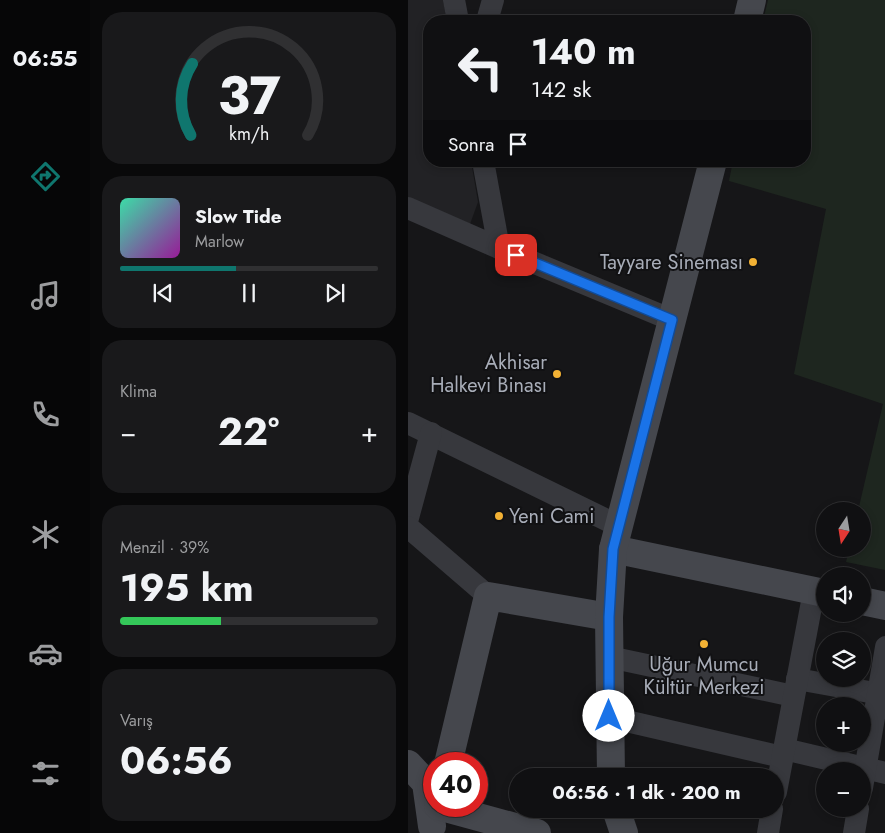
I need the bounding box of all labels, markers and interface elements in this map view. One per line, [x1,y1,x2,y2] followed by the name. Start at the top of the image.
[531,27,636,77] text: 140 m
[448,35,513,100] icon: left
[13,42,77,74] text: 06:55
[218,58,281,134] text: 37
[531,73,591,105] text: 142 sk
[229,121,269,147] text: km/h
[504,130,532,158] icon: arrive
[448,131,494,158] text: Sonra
[28,159,63,194] icon: directions
[195,203,282,230] text: Slow Tide
[195,230,244,253] text: Marlow
[495,234,537,276] pin
[502,241,530,269] icon: arrive
[600,248,743,277] place label: Tayyare Sineması
[747,256,759,268] marker: Tayyare Sineması
[28,278,63,313] icon: music
[149,279,177,307] icon: previous
[235,279,263,307] icon: pause
[321,279,349,307] icon: next
[430,348,547,400] place label: Akhisar Halkevi Binası
[551,368,563,380] marker: Akhisar Halkevi Binası
[120,380,157,403] text: Klima
[28,397,63,432] icon: phone
[218,404,279,459] text: 22°
[120,412,137,453] text: −
[361,412,378,453] text: +
[509,502,594,531] place label: Yeni Cami
[816,502,870,558] north arrow
[816,502,871,817] map controls
[493,510,505,522] marker: Yeni Cami
[28,517,63,552] icon: climate
[120,536,209,559] text: Menzil · 39%
[120,560,254,615] text: 195 km
[816,567,871,622] button: sound
[816,632,871,687] button: layers
[28,636,63,671] icon: car
[698,638,710,650] marker: Uğur Mumcu Kültür Merkezi
[644,650,764,702] place label: Uğur Mumcu Kültür Merkezi
[582,689,634,741] position arrow
[816,697,871,752] button: +
[120,709,153,732] text: Varış
[120,733,233,788] text: 06:56
[423,752,488,817] speed limit sign: 40
[28,756,63,791] icon: filters
[816,762,871,817] button: −
[552,779,741,806] text: 06:56 · 1 dk · 200 m

